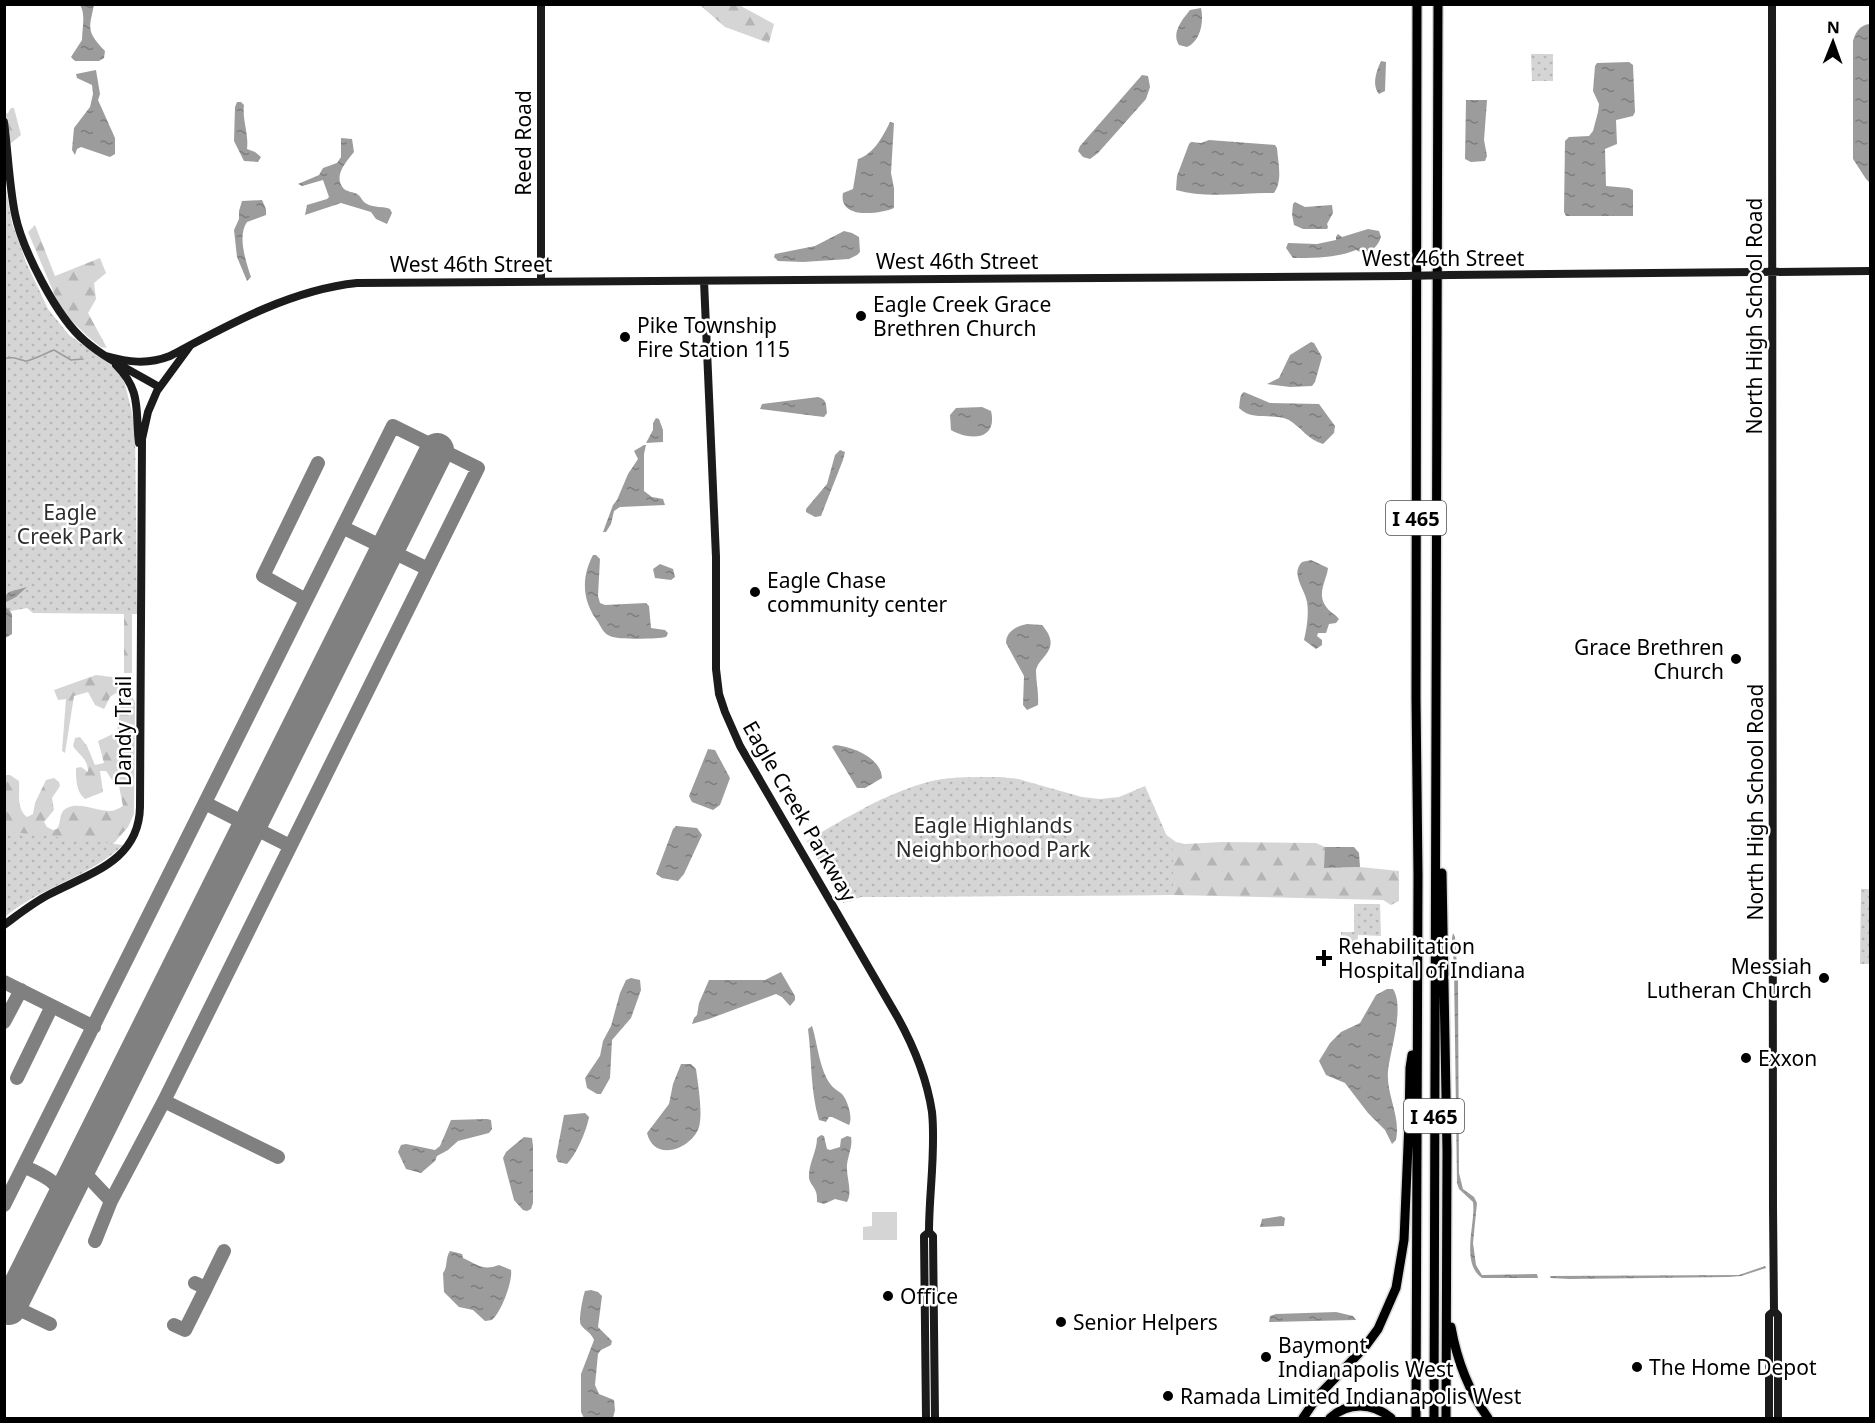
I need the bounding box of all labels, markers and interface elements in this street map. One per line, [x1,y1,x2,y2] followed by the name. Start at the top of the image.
[1803,12,1863,72] north arrow
[1827,16,1840,38] text: N
[509,90,537,196] street label: Reed Road
[1740,197,1768,435] street label: North High School Road
[1362,244,1525,272] street label: West 46th Street
[876,247,1039,275] street label: West 46th Street
[390,250,553,278] street label: West 46th Street
[873,290,1051,342] place label: Eagle Creek Grace Brethren Church
[854,309,868,323] marker: Eagle Creek Grace Brethren Church
[637,311,790,363] place label: Pike Township Fire Station 115
[618,330,632,344] marker: Pike Township Fire Station 115
[17,498,124,550] park label: Eagle Creek Park
[1386,501,1446,535] road number: I 465
[767,566,948,618] place label: Eagle Chase community center
[748,585,762,599] marker: Eagle Chase community center
[1574,633,1724,685] place label: Grace Brethren Church
[1729,652,1743,666] marker: Grace Brethren Church
[109,676,137,786] street label: Dandy Trail
[1741,683,1769,921] street label: North High School Road
[737,716,863,907] street label: Eagle Creek Parkway
[896,811,1091,863] park label: Eagle Highlands Neighborhood Park
[1338,932,1525,984] place label: Rehabilitation Hospital of Indiana
[1315,949,1333,967] marker: Rehabilitation Hospital of Indiana
[1647,952,1812,1004] place label: Messiah Lutheran Church
[1817,971,1831,985] marker: Messiah Lutheran Church
[1758,1044,1817,1072] place label: Exxon
[1739,1051,1753,1065] marker: Exxon
[1404,1099,1464,1133] road number: I 465
[900,1282,958,1310] place label: Office
[881,1289,895,1303] marker: Office
[1073,1308,1218,1336] place label: Senior Helpers
[1054,1315,1068,1329] marker: Senior Helpers
[1278,1331,1454,1383] place label: Baymont Indianapolis West
[1259,1350,1273,1364] marker: Baymont Indianapolis West
[1649,1353,1817,1381] place label: The Home Depot
[1630,1360,1644,1374] marker: The Home Depot
[1180,1382,1522,1410] place label: Ramada Limited Indianapolis West
[1161,1389,1175,1403] marker: Ramada Limited Indianapolis West

